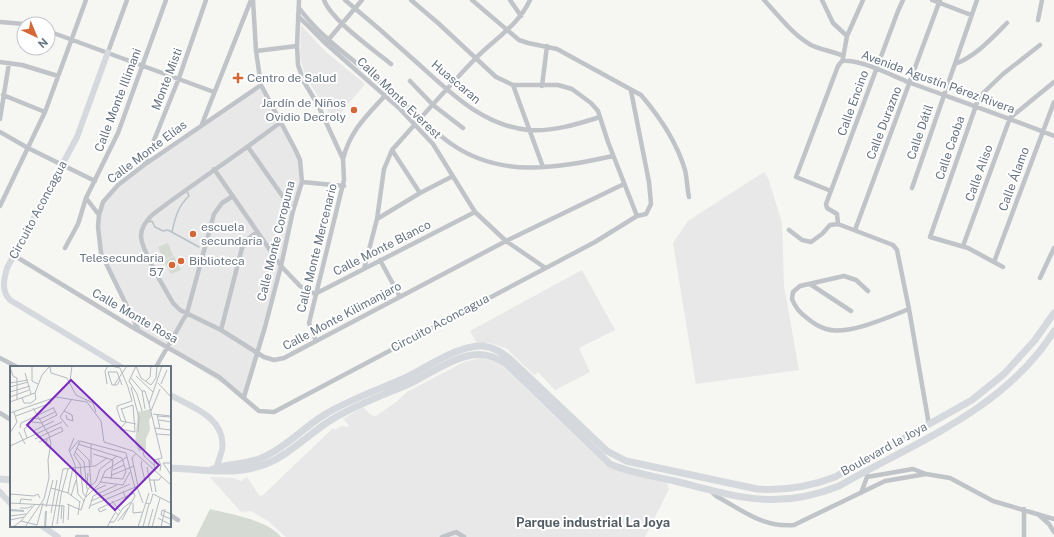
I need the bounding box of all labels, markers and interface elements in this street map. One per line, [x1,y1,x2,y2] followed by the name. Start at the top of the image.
[16,16,56,56] north arrow
[36,36,50,50] text: N
[92,46,144,154] street label: Calle Monte Illimani
[149,46,185,112] street label: Monte Misti
[859,48,1017,116] street label: Avenida Agustín Pérez Rivera
[354,54,444,142] street label: Calle Monte Everest
[429,57,484,107] street label: Huascaran
[835,68,871,138] street label: Calle Encino
[247,71,336,85] place label: Centro de Salud
[232,72,244,84] marker: Centro de Salud
[864,84,904,162] street label: Calle Durazno
[262,96,347,124] place label: Jardín de Niños Ovidio Decroly
[904,102,936,161] street label: Calle Dátil
[349,105,359,115] marker: Jardín de Niños Ovidio Decroly
[933,114,967,182] street label: Calle Caoba
[105,118,189,186] street label: Calle Monte Elías
[962,143,996,203] street label: Calle Aliso
[996,145,1032,213] street label: Calle Álamo
[6,159,70,261] street label: Circuito Aconcagua
[254,179,298,303] street label: Calle Monte Coropuna
[294,182,340,314] street label: Calle Monte Mercenario
[331,217,433,279] street label: Calle Monte Blanco
[201,220,262,248] place label: escuela secundaria
[188,229,198,239] marker: escuela secundaria
[79,251,164,279] place label: Telesecundaria 57
[189,254,245,268] place label: Biblioteca
[176,256,186,266] marker: Biblioteca
[167,260,177,270] marker: Telesecundaria 57
[280,279,404,353] street label: Calle Monte Kilimanjaro
[90,286,180,346] street label: Calle Monte Rosa
[389,291,491,355] street label: Circuito Aconcagua
[10,366,171,527] inset map
[838,419,930,479] street label: Boulevard la Joya
[516,515,670,530] district label: Parque industrial La Joya

